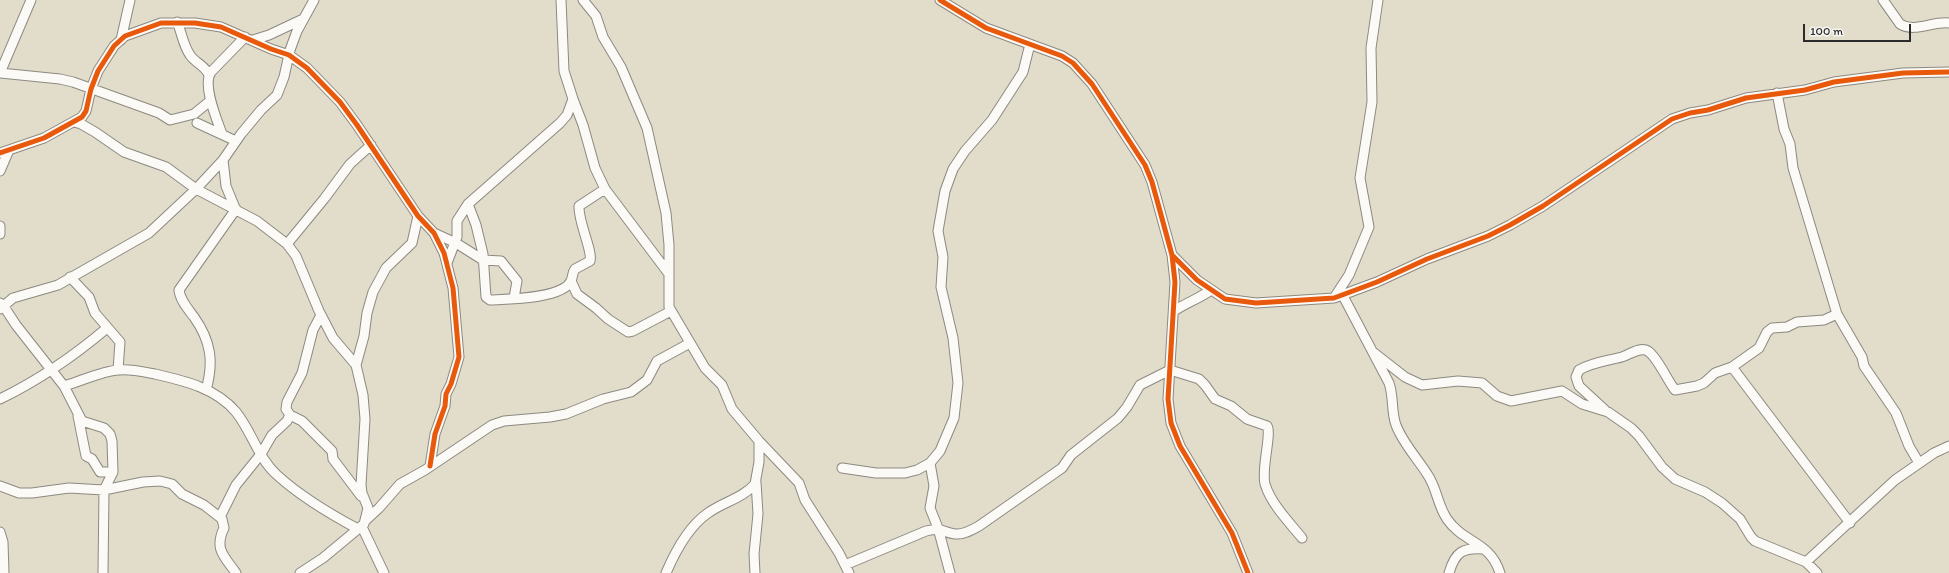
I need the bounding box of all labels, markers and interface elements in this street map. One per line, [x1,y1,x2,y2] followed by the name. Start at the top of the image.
[1805,16,1913,42] scale bar
[1810,24,1843,38] text: 100 m

